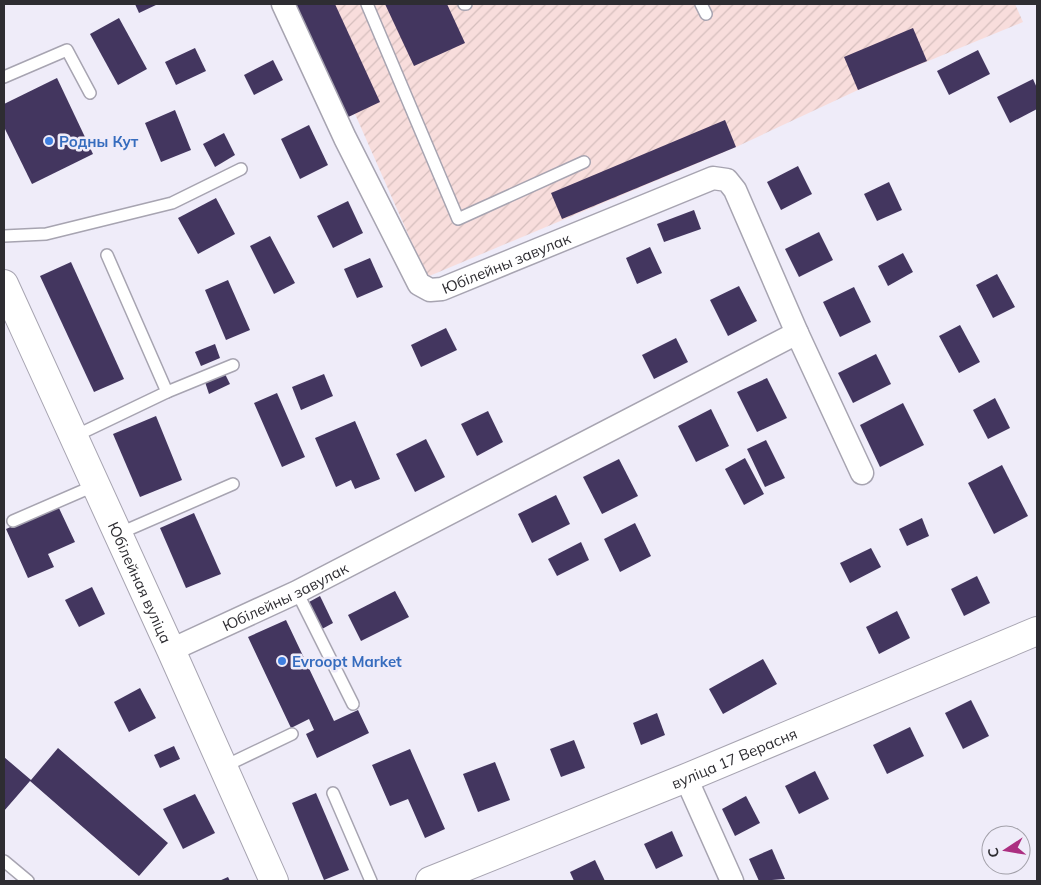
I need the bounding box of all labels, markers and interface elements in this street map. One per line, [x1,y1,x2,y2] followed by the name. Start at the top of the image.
[59,132,139,151] place label: Родны Кут
[43,135,55,147] marker: Родны Кут
[439,228,574,298] street label: Юбілейны завулак
[104,519,176,646] street label: Юбілейная вуліца
[219,557,352,635] street label: Юбілейны завулак
[292,652,402,671] place label: Evroopt Market
[276,655,288,667] marker: Evroopt Market
[668,723,800,792] street label: вуліца 17 Верасня
[981,825,1031,875] north arrow
[983,846,1003,859] text: С

